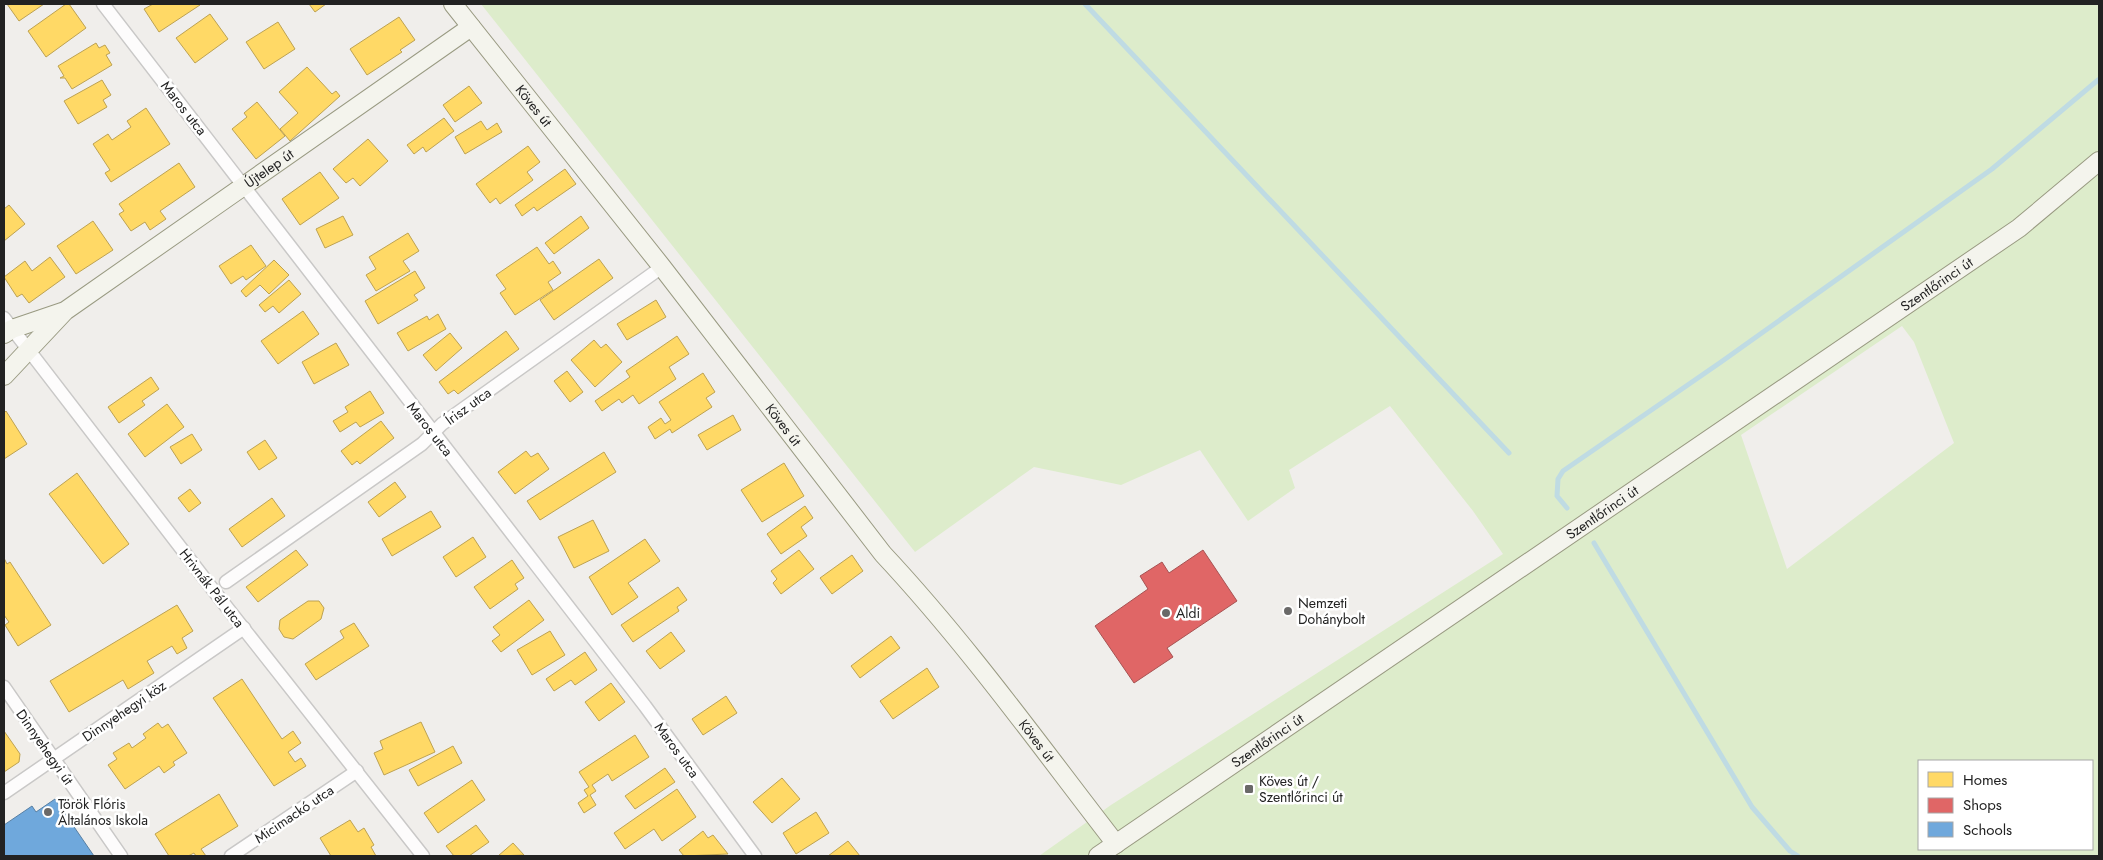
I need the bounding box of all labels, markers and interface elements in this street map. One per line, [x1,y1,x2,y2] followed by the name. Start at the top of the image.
[156,77,212,139] street label: Maros utca
[511,80,557,132] street label: Köves út
[240,144,298,193] street label: Újtelep út
[1896,252,1977,316] street label: Szentlőrinci út
[441,383,495,429] street label: Írisz utca
[402,398,458,460] street label: Maros utca
[761,399,807,451] street label: Köves út
[1562,480,1643,544] street label: Szentlőrinci út
[175,544,249,632] street label: Hrivnák Pál utca
[1298,593,1366,629] place label: Nemzeti Dohánybolt
[1176,603,1200,623] place label: Aldi
[1282,605,1294,617] marker: Nemzeti Dohánybolt
[1160,607,1172,619] marker: Aldi
[78,675,170,747] street label: Dinnyehegyi köz
[12,705,79,789] street label: Dinnyehegyi út
[1227,708,1308,772] street label: Szentlőrinci út
[1014,715,1060,766] street label: Köves út
[650,718,704,782] street label: Maros utca
[1918,760,2093,850] legend
[1963,769,2007,791] text: Homes
[1259,771,1343,807] place label: Köves út / Szentlőrinci út
[250,780,338,848] street label: Micimackó utca
[1243,783,1255,795] marker: Köves út / Szentlőrinci út
[58,794,148,830] place label: Török Flóris Általános Iskola
[1963,794,2002,816] text: Shops
[42,806,54,818] marker: Török Flóris Általános Iskola
[1963,819,2012,841] text: Schools

